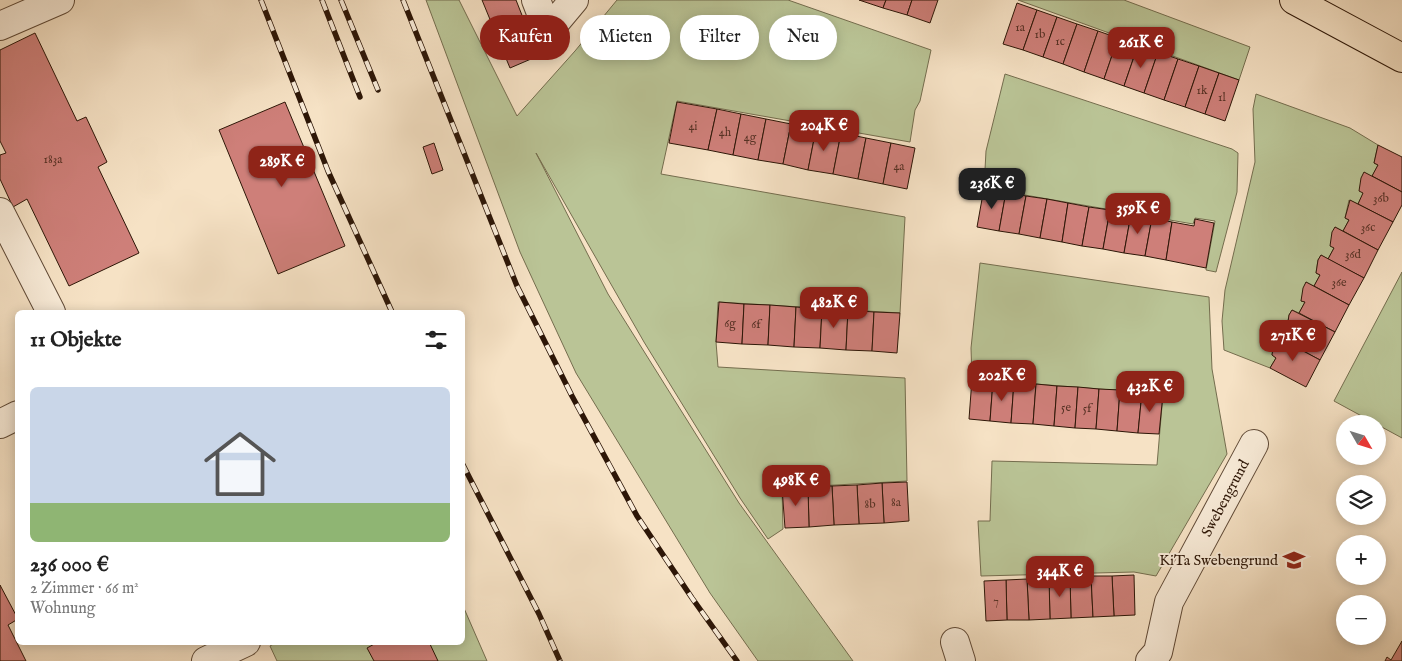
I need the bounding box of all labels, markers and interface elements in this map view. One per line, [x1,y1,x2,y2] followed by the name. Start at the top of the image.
[480,15,570,60] chip: Kaufen
[580,15,670,60] chip: Mieten
[680,15,759,60] chip: Filter
[769,15,837,60] chip: Neu
[1015,20,1026,35] house number: 1a
[1035,27,1045,42] house number: 1b
[1100,27,1182,69] pin: 261K €
[1119,33,1163,53] text: 261K €
[1055,34,1065,49] house number: 1c
[1197,83,1208,98] house number: 1k
[1218,90,1227,105] house number: 1l
[783,110,865,152] pin: 204K €
[800,116,848,136] text: 204K €
[688,119,698,134] house number: 4i
[719,125,732,140] house number: 4h
[744,130,757,145] house number: 4g
[241,146,323,188] pin: 289K €
[44,152,63,167] house number: 183a
[259,152,305,172] text: 289K €
[893,159,905,174] house number: 4a
[951,168,1033,210] pin: 236K €
[970,174,1014,194] text: 236K €
[1373,191,1389,206] house number: 36b
[1097,192,1179,235] pin: 359K €
[1116,199,1160,219] text: 359K €
[1361,220,1375,235] house number: 36c
[1345,247,1362,262] house number: 36d
[1331,275,1347,290] house number: 36e
[793,286,875,329] pin: 482K €
[811,293,857,313] text: 482K €
[724,316,736,331] house number: 6g
[751,317,763,332] house number: 6f
[1252,320,1334,362] pin: 271K €
[422,326,450,354] icon: filters
[1270,326,1316,346] text: 271K €
[30,327,121,354] text: 11 Objekte
[961,360,1043,402] pin: 202K €
[978,366,1026,386] text: 202K €
[1109,370,1191,413] pin: 432K €
[1127,377,1173,397] text: 432K €
[1061,400,1071,415] house number: 5e
[1083,401,1094,416] house number: 5f
[1336,415,1386,465] north arrow
[1336,415,1386,645] map controls
[195,419,285,509] icon: home
[1197,456,1254,540] street label: Swebengrund
[755,464,837,507] pin: 498K €
[773,471,819,491] text: 498K €
[1336,475,1386,525] button: layers
[891,495,902,510] house number: 8a
[864,497,876,512] house number: 8b
[1336,535,1386,585] button: +
[1281,547,1307,573] school or university icon: KiTa Swebengrund
[1159,551,1279,570] place label: KiTa Swebengrund
[30,552,109,579] text: 236 000 €
[1019,556,1101,598] pin: 344K €
[1037,562,1083,582] text: 344K €
[30,579,139,599] text: 2 Zimmer · 66 m²
[993,594,999,609] house number: 7
[1336,595,1386,645] button: −
[30,599,95,619] text: Wohnung

